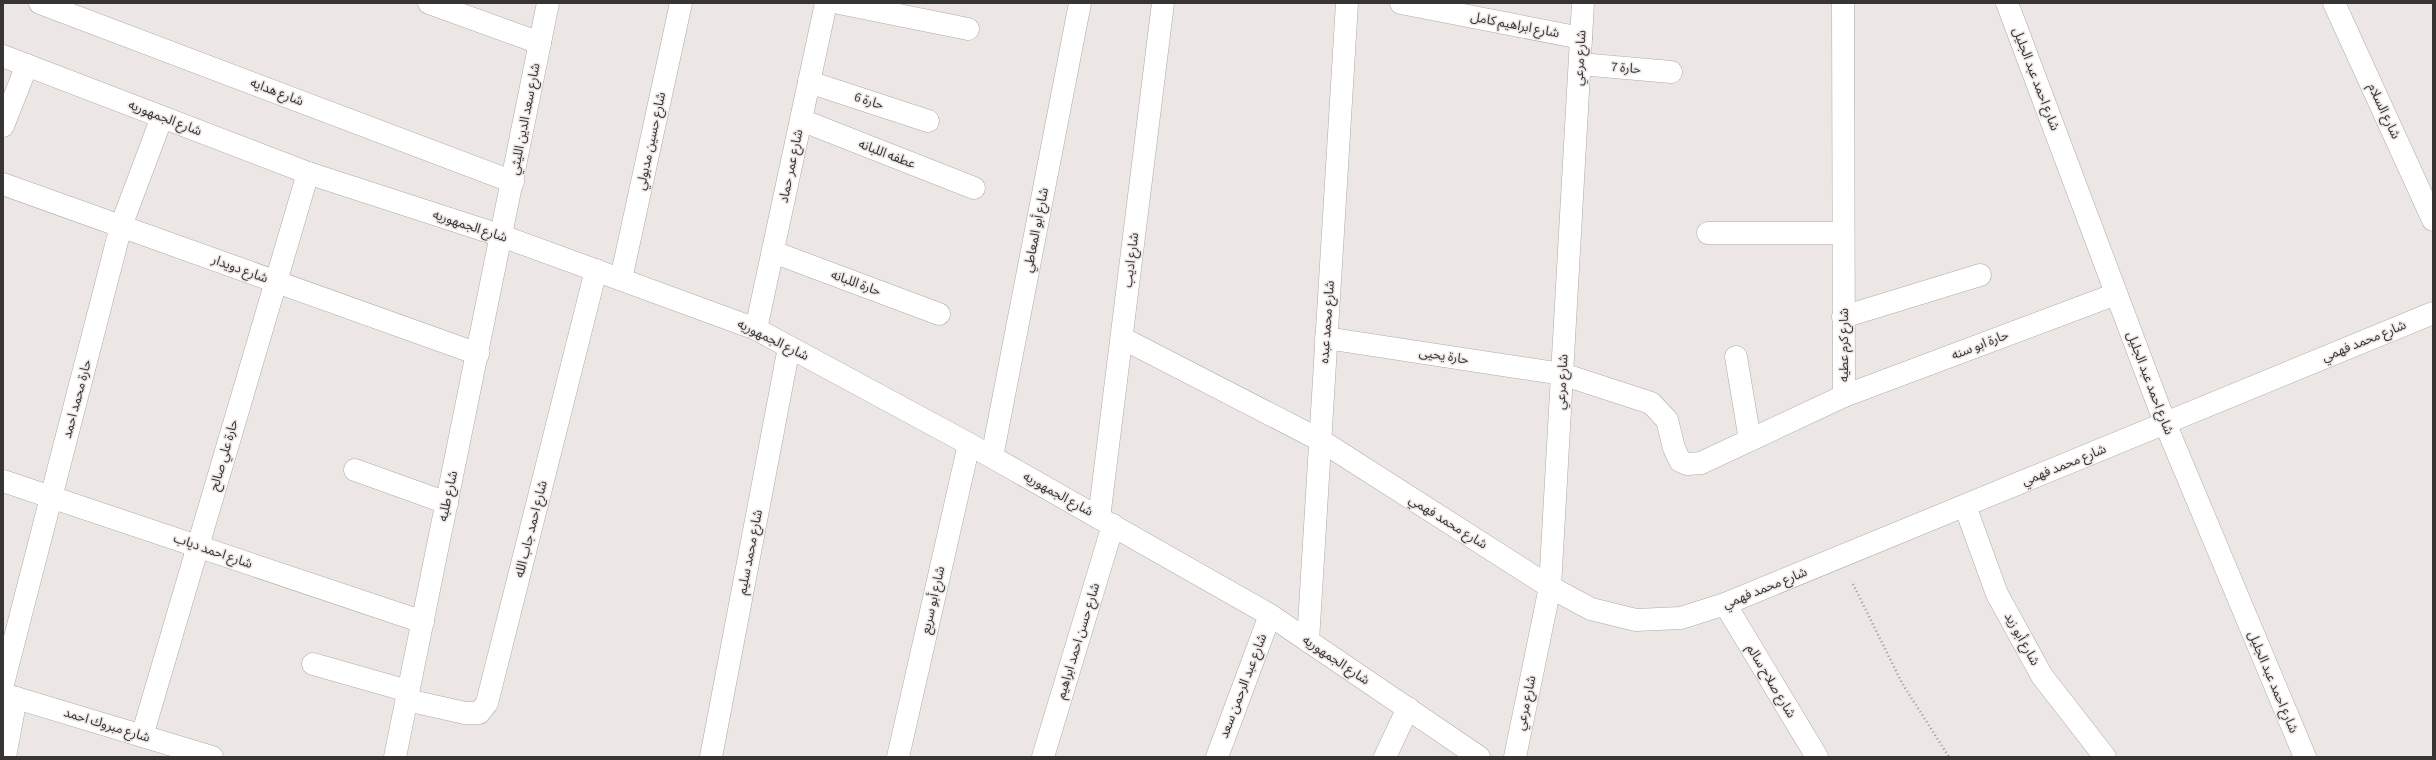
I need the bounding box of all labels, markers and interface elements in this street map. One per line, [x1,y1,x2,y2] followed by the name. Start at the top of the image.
[1469,8,1561,43] street label: شارع ابراهيم كامل
[2007,25,2064,134] street label: شارع احمد عبد الجليل
[1570,30,1591,86] street label: شارع مرعي
[1610,58,1642,78] street label: حارة 7
[505,62,546,177] street label: شارع سعد الدين الليثي
[247,74,306,111] street label: شارع هدايه
[2362,80,2405,142] street label: شارع السلام
[852,88,886,114] street label: حارة 6
[632,90,671,192] street label: شارع حسين مدبولي
[125,96,204,141] street label: شارع الجمهوريه
[774,127,809,205] street label: شارع عمر حماد
[856,135,918,173] street label: عطفه اللبانه
[1019,186,1054,274] street label: شارع أبو المعاطي
[430,205,510,247] street label: شارع الجمهوريه
[1119,231,1144,289] street label: شارع اديب
[208,250,271,288] street label: شارع دويدار
[828,266,884,300] street label: حارة اللبانه
[1315,280,1340,364] street label: شارع محمد عبده
[1835,308,1854,382] street label: شارع كرم عطيه
[734,315,812,366] street label: شارع الجمهوريه
[2319,316,2409,367] street label: شارع محمد فهمي
[1949,326,2011,364] street label: حارة ابو سنه
[2121,329,2178,438] street label: شارع احمد عبد الجليل
[1418,343,1471,369] street label: حارة يحيى
[1552,354,1573,410] street label: شارع مرعي
[58,357,96,440] street label: حارة محمد احمد
[205,417,244,493] street label: حارة علي صالح
[2019,440,2109,491] street label: شارع محمد فهمي
[1019,467,1096,522] street label: شارع الجمهوريه
[434,469,463,523] street label: شارع طلبه
[510,479,553,580] street label: شارع احمد جاب الله
[1405,491,1491,554] street label: شارع محمد فهمي
[733,508,768,596] street label: شارع محمد سليم
[171,529,255,574] street label: شارع احمد دياب
[1720,563,1810,614] street label: شارع محمد فهمي
[916,564,951,636] street label: شارع أبو سريع
[1052,581,1105,702] street label: شارع حسن احمد ابراهيم
[1999,609,2044,669] street label: شارع أبو زيد
[2242,628,2303,736] street label: شارع احمد عبد الجليل
[1215,631,1272,741] street label: شارع عبد الرحمن سعد
[1298,631,1373,690] street label: شارع الجمهوريه
[1741,641,1800,722] street label: شارع صلاح سالم
[1511,674,1542,732] street label: شارع مرعي
[61,703,152,748] street label: شارع مبروك احمد

